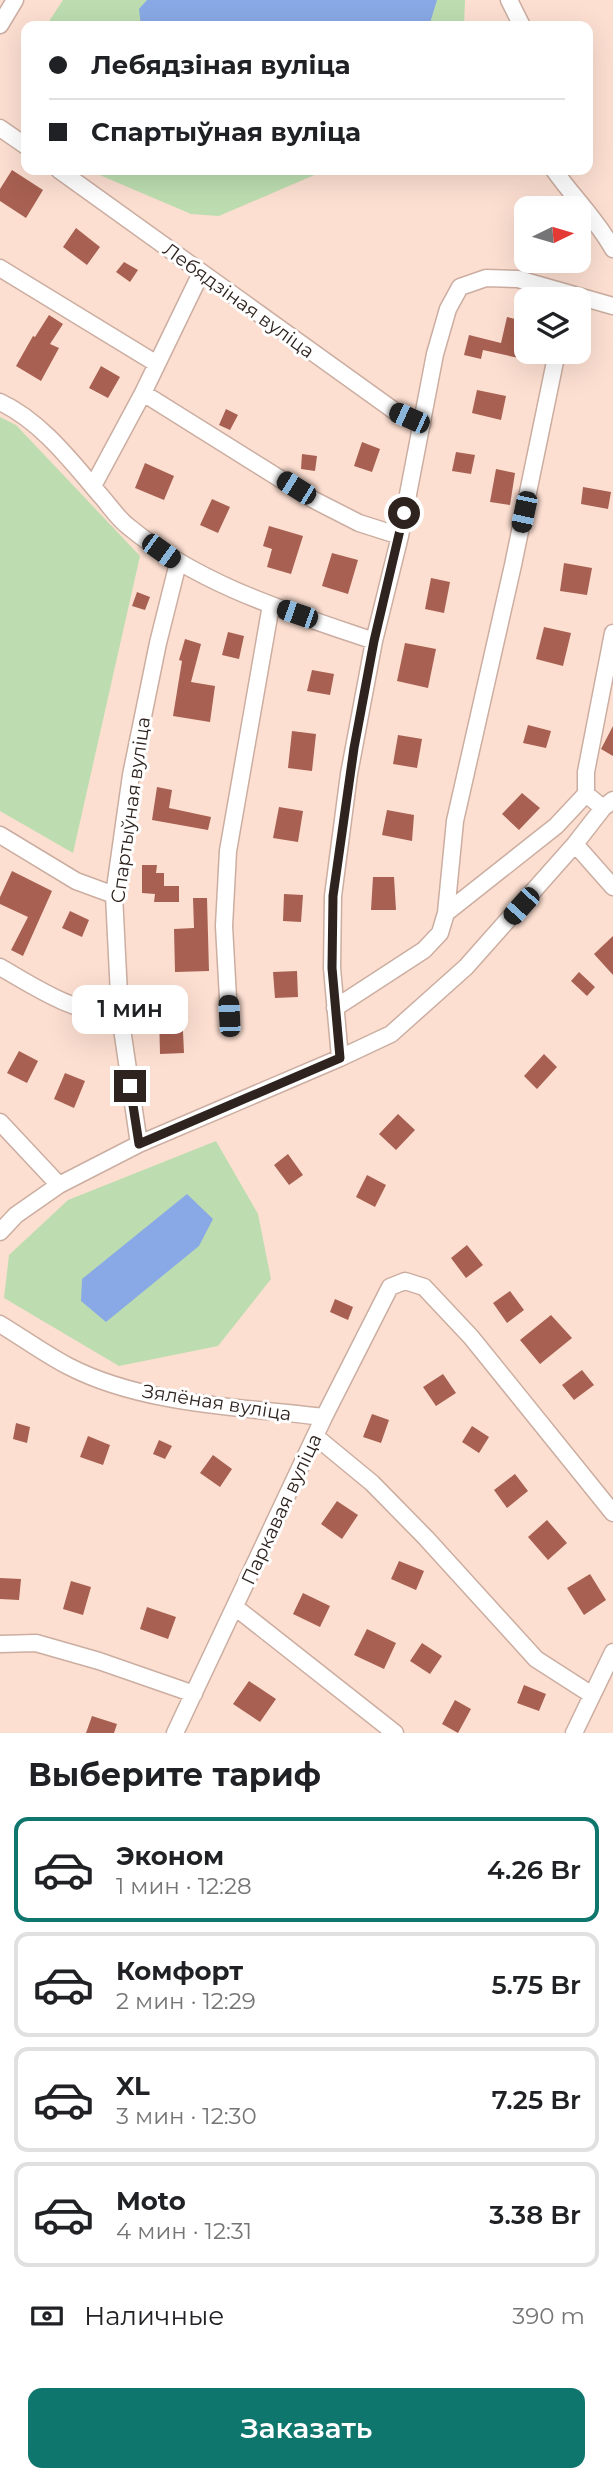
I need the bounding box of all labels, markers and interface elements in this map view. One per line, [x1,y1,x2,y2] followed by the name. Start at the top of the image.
[91,49,351,81] text: Лебядзіная вуліца
[91,116,361,148] text: Спартыўная вуліца
[514,196,592,273] north arrow
[514,196,591,364] map controls
[159,238,319,363] street label: Лебядзіная вуліца
[514,287,591,364] button: layers
[386,400,433,436] car
[273,468,320,508] car
[510,489,539,535] car
[388,497,420,529] route start
[138,530,185,572] car
[274,597,321,631] car
[106,715,155,905] street label: Спартыўная вуліца
[500,883,543,929] car
[72,984,188,1034] callout: 1 мин
[218,994,241,1038] car
[97,995,163,1023] text: 1 мин
[114,1070,146,1102] route end
[141,1379,293,1426] street label: Зялёная вуліца
[236,1430,326,1588] street label: Паркавая вуліца
[28,1755,321,1794] text: Выберите тариф
[32,1838,95,1901] icon: car
[116,1840,224,1872] text: Эконом
[487,1854,581,1886] text: 4.26 Br
[116,1872,252,1900] text: 1 мин · 12:28
[32,1953,95,2016] icon: car
[116,1955,243,1987] text: Комфорт
[491,1969,581,2001] text: 5.75 Br
[116,1987,256,2015] text: 2 мин · 12:29
[32,2068,95,2131] icon: car
[116,2070,150,2102] text: XL
[492,2084,581,2116] text: 7.25 Br
[116,2102,257,2130] text: 3 мин · 12:30
[32,2183,95,2246] icon: car
[116,2185,186,2217] text: Moto
[489,2199,581,2231] text: 3.38 Br
[116,2217,252,2245] text: 4 мин · 12:31
[28,2297,66,2335] icon: cash
[84,2300,224,2332] text: Наличные
[512,2302,585,2330] text: 390 m
[28,2388,585,2468] button: Заказать

